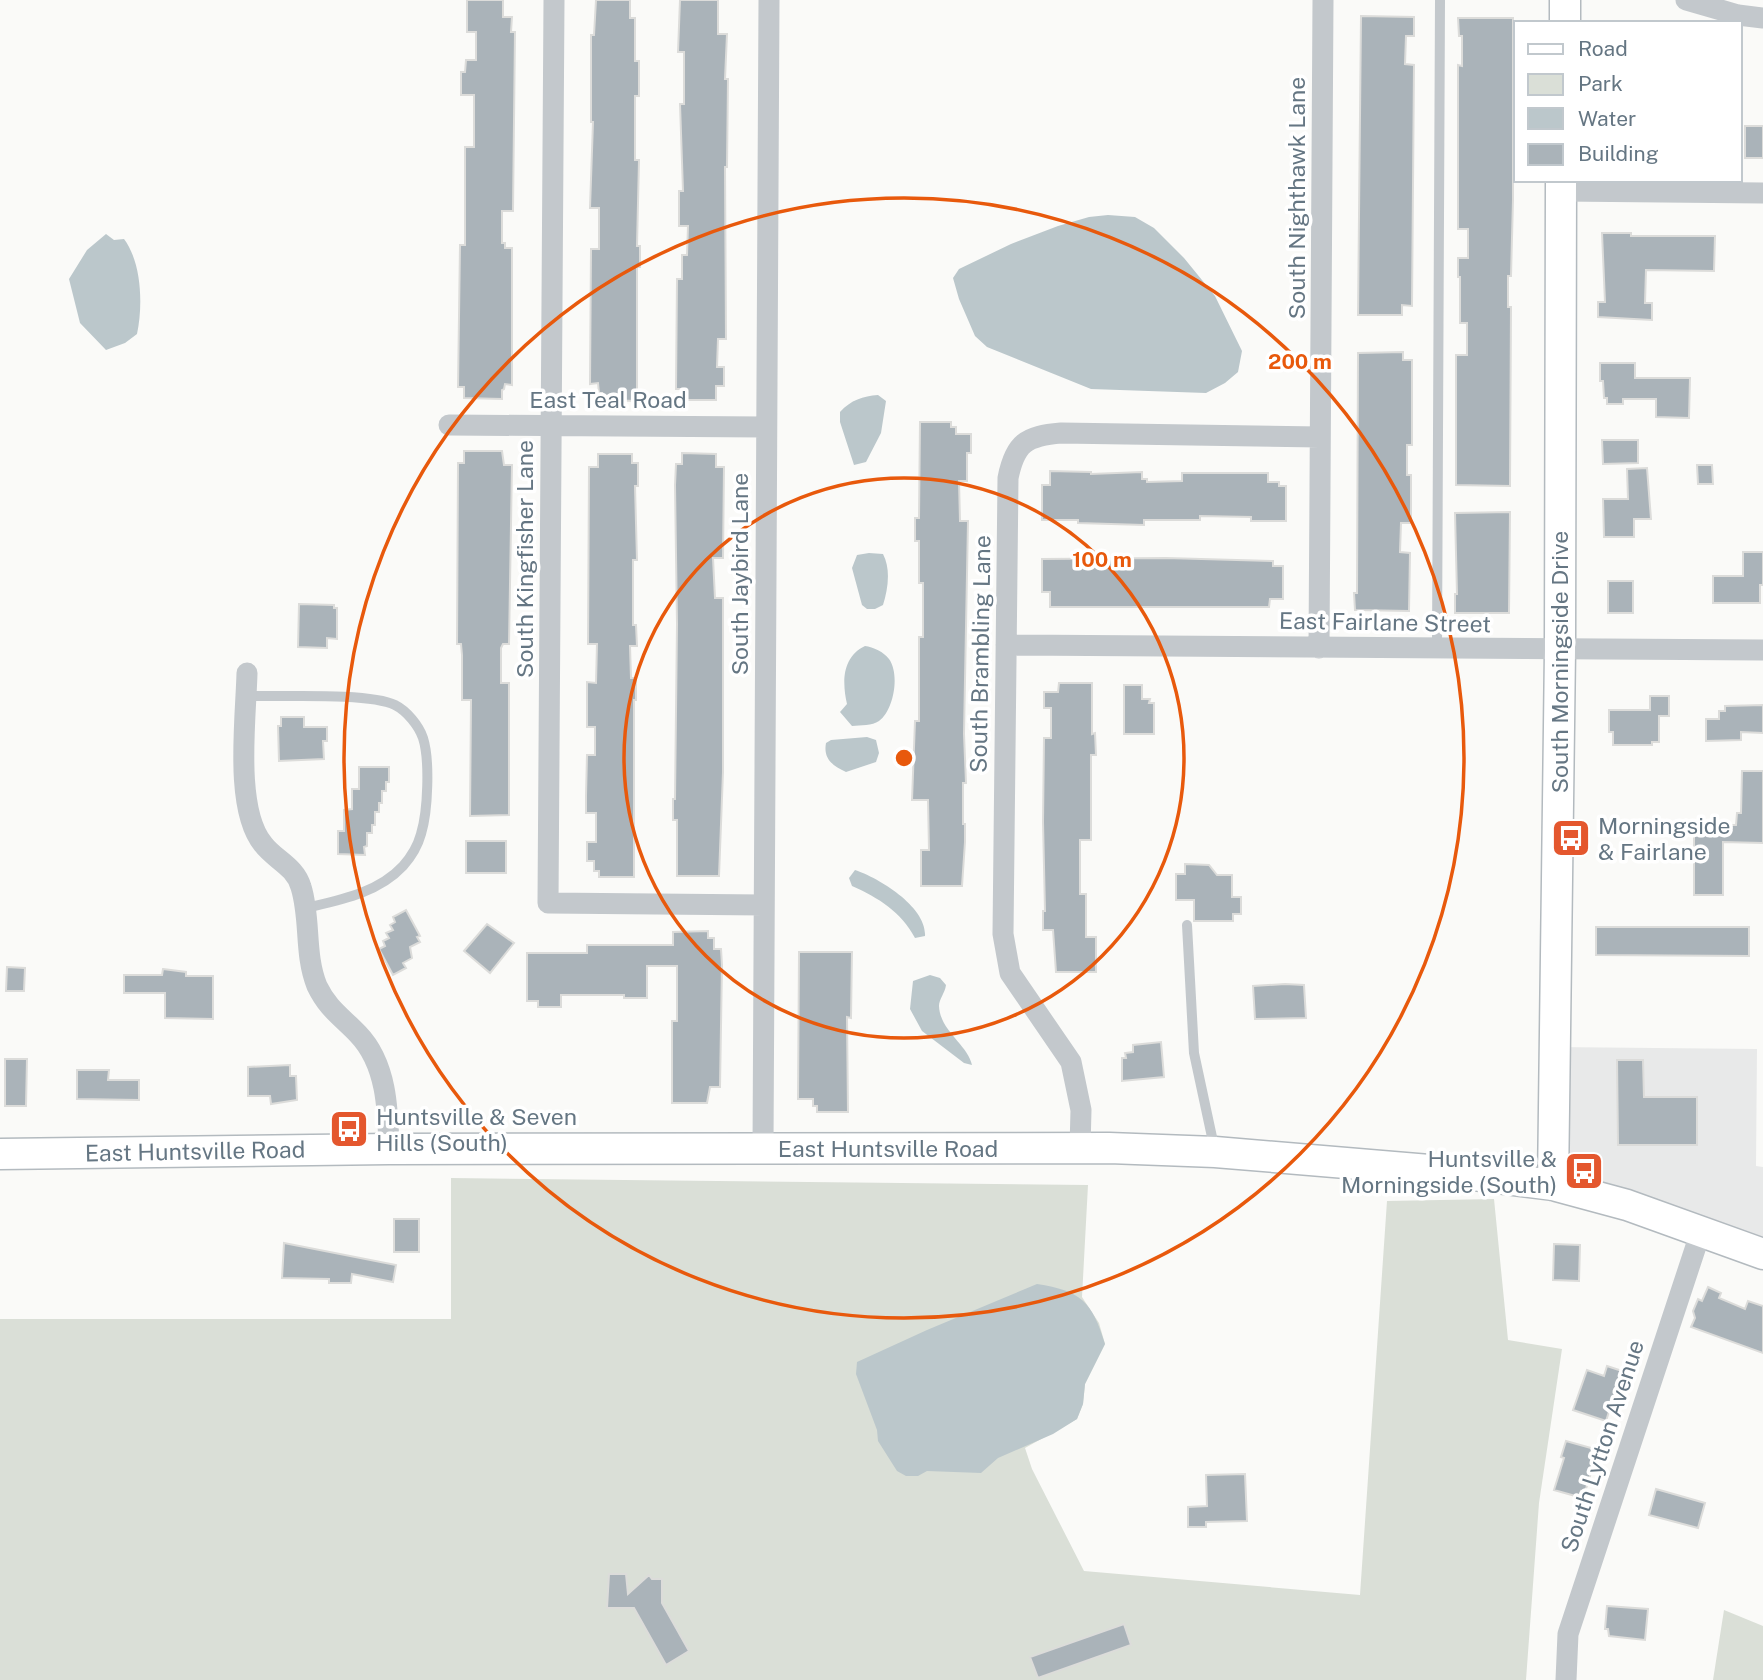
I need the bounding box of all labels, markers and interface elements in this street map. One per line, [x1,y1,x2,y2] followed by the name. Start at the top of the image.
[1514,21,1742,182] legend
[1578,36,1628,61] text: Road
[1578,71,1623,96] text: Park
[1283,77,1310,319] street label: South Nighthawk Lane
[1578,106,1636,131] text: Water
[1578,141,1659,166] text: Building
[1268,349,1332,374] text: 200 m
[529,386,687,413] street label: East Teal Road
[511,440,538,678] street label: South Kingfisher Lane
[726,473,753,675] street label: South Jaybird Lane
[1546,531,1573,793] street label: South Morningside Drive
[964,535,996,773] street label: South Brambling Lane
[1072,547,1132,572] text: 100 m
[1279,607,1491,637] street label: East Fairlane Street
[892,746,916,770] centre of rings
[1598,812,1731,865] place label: Morningside & Fairlane
[1550,817,1592,859] bus stop icon: Morningside & Fairlane
[376,1103,577,1156] place label: Huntsville & Seven Hills (South)
[328,1108,370,1150] bus stop icon: Huntsville & Seven Hills (South)
[778,1135,998,1162] street label: East Huntsville Road
[85,1136,305,1166] street label: East Huntsville Road
[1341,1145,1557,1198] place label: Huntsville & Morningside (South)
[1563,1150,1605,1192] bus stop icon: Huntsville & Morningside (South)
[1555,1336,1649,1556] street label: South Lytton Avenue

